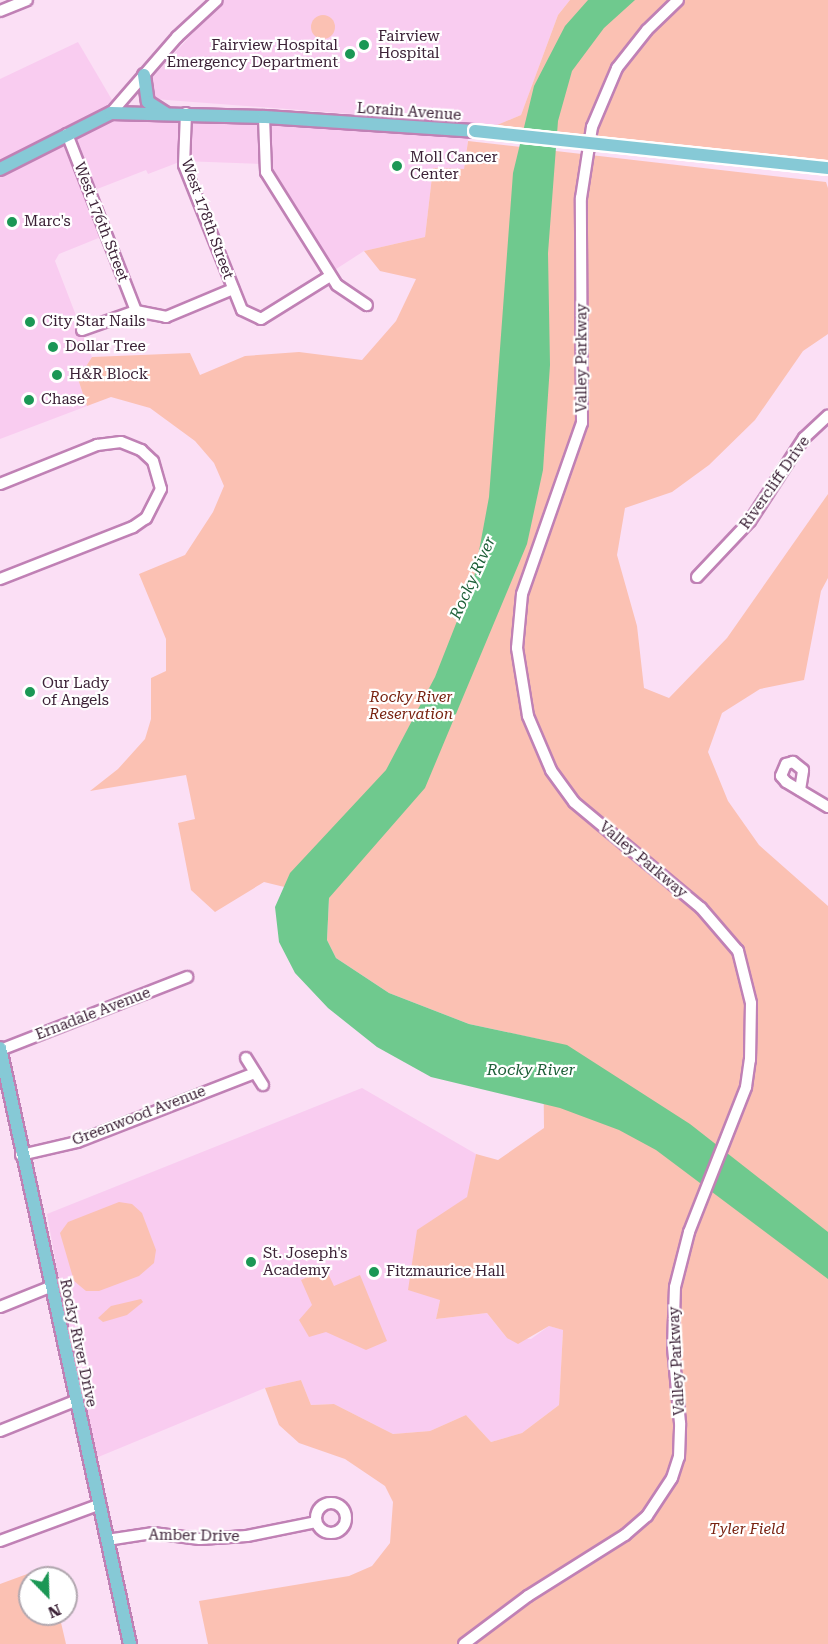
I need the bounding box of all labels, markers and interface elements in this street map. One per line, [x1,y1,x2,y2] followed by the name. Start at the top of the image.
[378,27,440,62] place label: Fairview Hospital
[166,36,338,71] place label: Fairview Hospital Emergency Department
[355,36,373,54] marker: Fairview Hospital
[343,47,357,61] marker: Fairview Hospital Emergency Department
[356,99,462,125] street label: Lorain Avenue
[410,148,498,183] place label: Moll Cancer Center
[177,156,237,282] street label: West 178th Street
[388,157,406,175] marker: Moll Cancer Center
[70,160,132,284] street label: West 176th Street
[24,213,71,231] place label: Marc's
[5,215,19,229] marker: Marc's
[573,303,591,413] street label: Valley Parkway
[42,313,145,331] place label: City Star Nails
[23,315,37,329] marker: City Star Nails
[65,338,146,356] place label: Dollar Tree
[46,340,60,354] marker: Dollar Tree
[69,366,148,384] place label: H&R Block
[50,368,64,382] marker: H&R Block
[41,391,85,409] place label: Chase
[22,393,36,407] marker: Chase
[736,433,814,533] street label: Rivercliff Drive
[446,534,500,622] water label: Rocky River
[42,674,109,709] place label: Our Lady of Angels
[23,685,37,699] marker: Our Lady of Angels
[369,688,453,723] park label: Rocky River Reservation
[595,818,691,902] street label: Valley Parkway
[33,984,153,1044] street label: Ernadale Avenue
[487,1060,575,1080] water label: Rocky River
[70,1082,208,1150] street label: Greenwood Avenue
[263,1244,347,1279] place label: St. Joseph's Academy
[244,1255,258,1269] marker: St. Joseph's Academy
[386,1263,505,1281] place label: Fitzmaurice Hall
[367,1265,381,1279] marker: Fitzmaurice Hall
[56,1277,100,1409] street label: Rocky River Drive
[665,1306,689,1416] street label: Valley Parkway
[709,1521,785,1539] park label: Tyler Field
[148,1526,240,1546] street label: Amber Drive
[18,1566,78,1626] north arrow
[45,1600,64,1622] text: N

